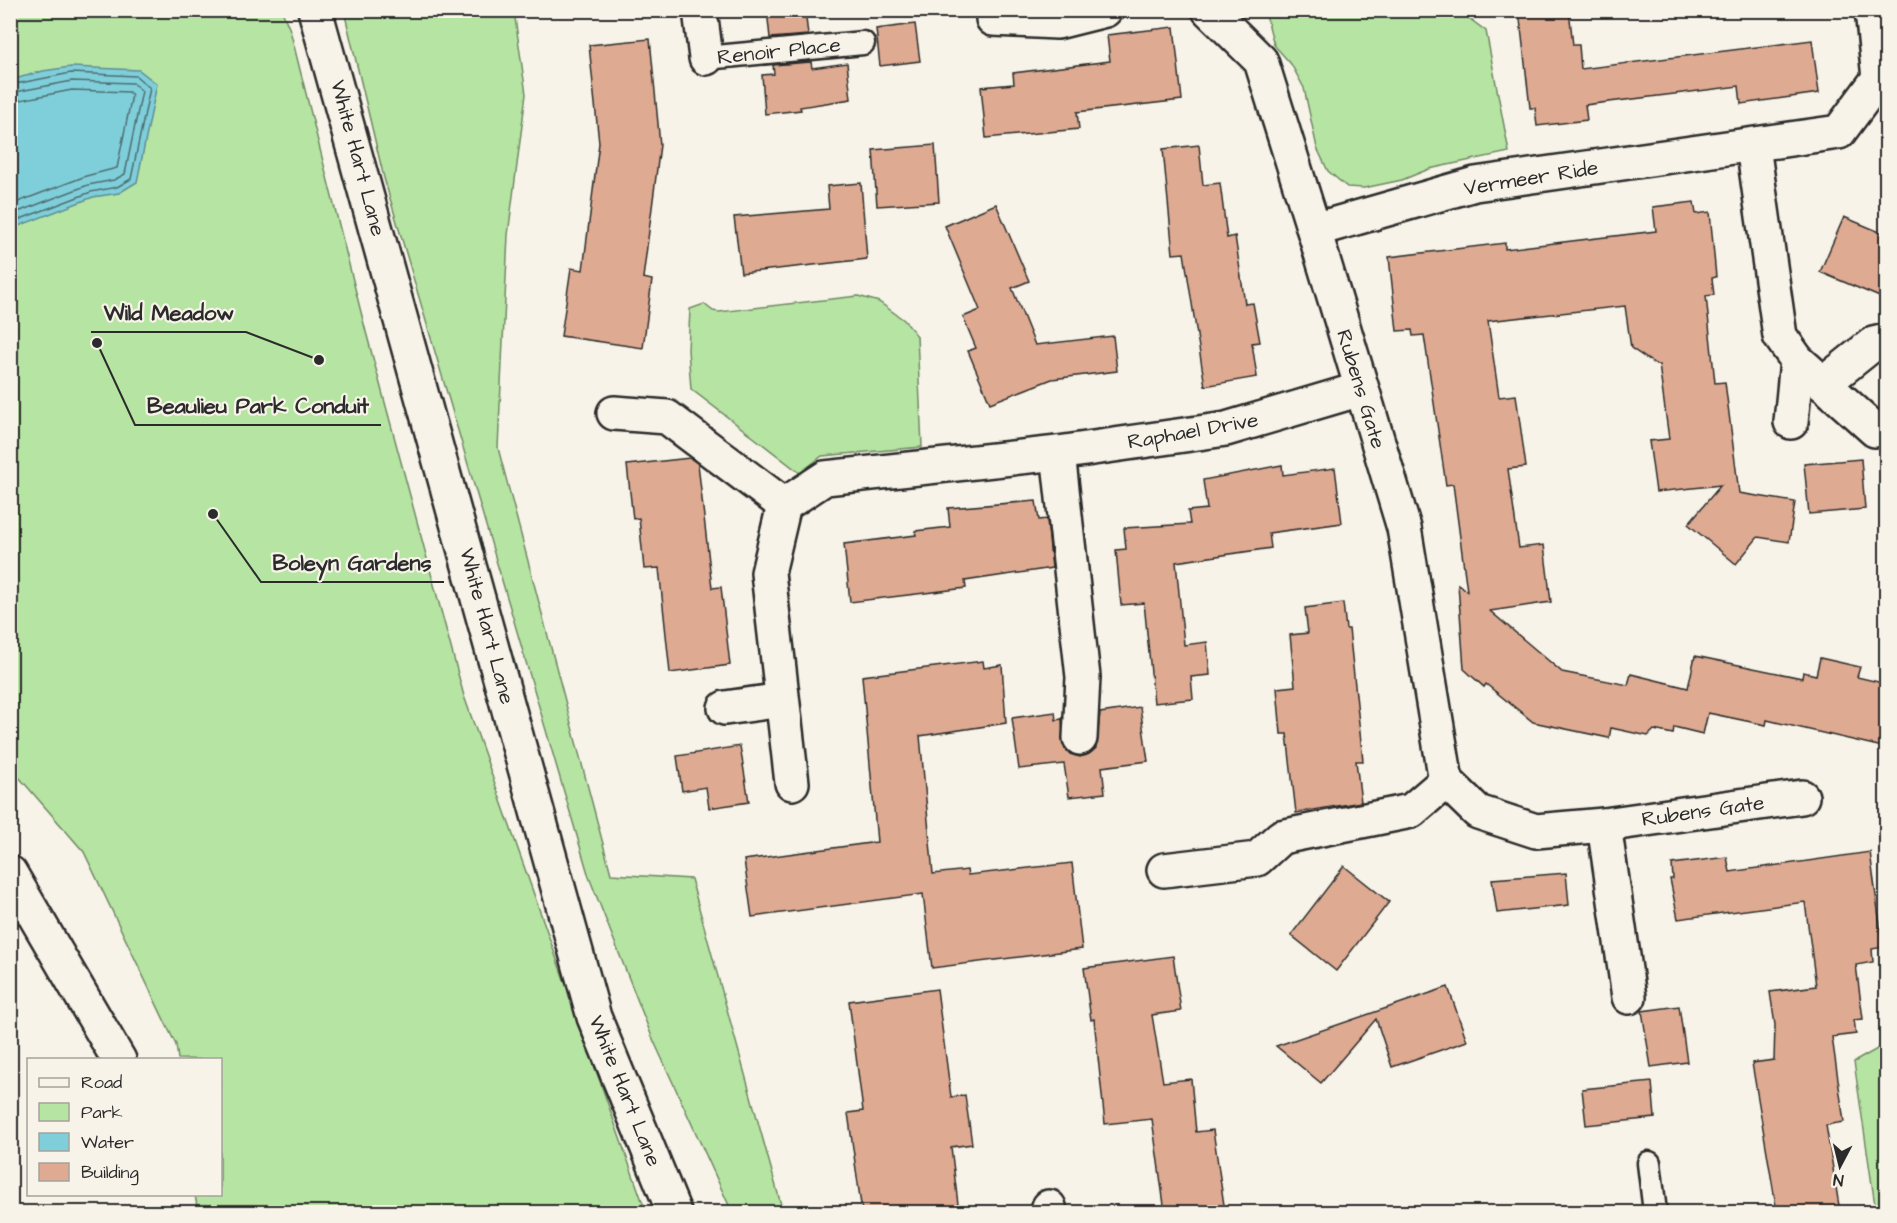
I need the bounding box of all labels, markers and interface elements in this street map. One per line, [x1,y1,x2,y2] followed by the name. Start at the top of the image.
[716,30,842,72] street label: Renoir Place
[323,77,393,239] street label: White Hart Lane
[1462,153,1600,203] street label: Vermeer Ride
[91,292,246,332] callout: Wild Meadow
[103,298,234,329] text: Wild Meadow
[1329,326,1393,452] street label: Rubens Gate
[135,385,381,425] callout: Beaulieu Park Conduit
[147,391,370,422] text: Beaulieu Park Conduit
[1125,405,1261,458] street label: Raphael Drive
[261,542,444,582] callout: Boleyn Gardens
[452,545,522,707] street label: White Hart Lane
[272,548,432,581] text: Boleyn Gardens
[1640,788,1766,834] street label: Rubens Gate
[581,1011,669,1171] street label: White Hart Lane
[27,1058,222,1196] legend
[81,1070,122,1095] text: Road
[81,1100,123,1125] text: Park
[81,1130,134,1155] text: Water
[1810,1136,1870,1196] north arrow
[81,1160,139,1186] text: Building
[1832,1168,1845,1191] text: N

